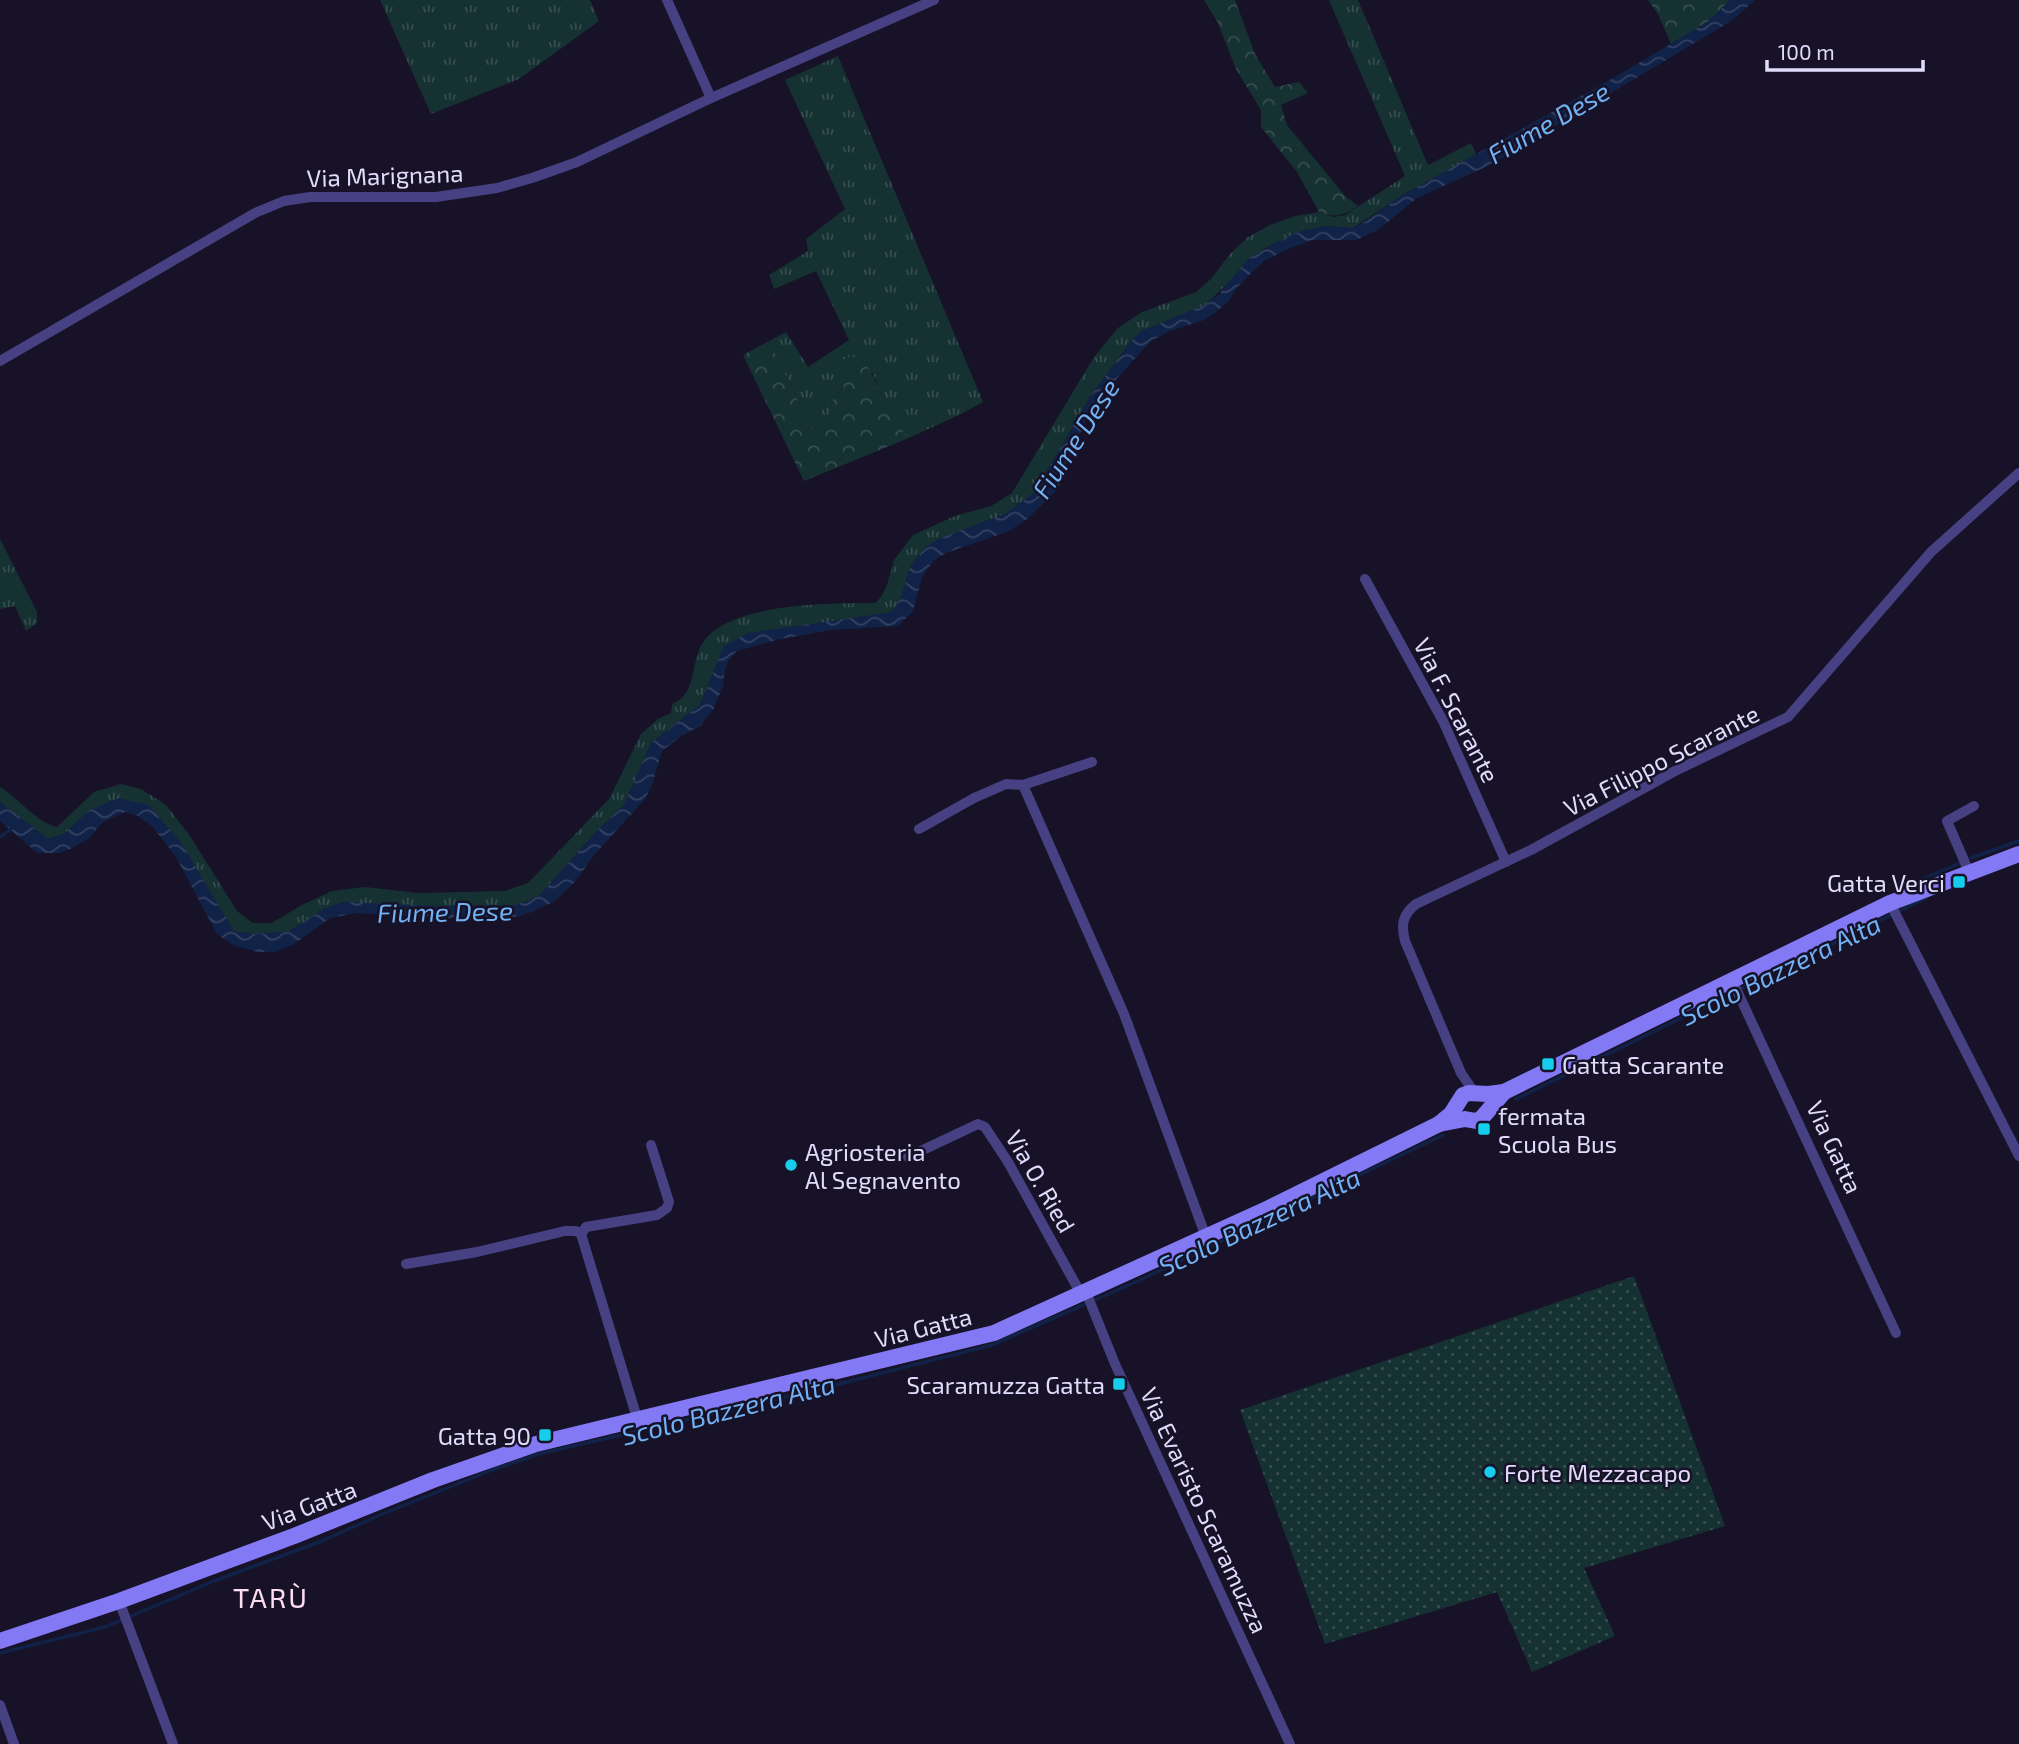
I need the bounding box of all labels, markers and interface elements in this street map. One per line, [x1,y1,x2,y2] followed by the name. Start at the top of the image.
[1767,28,1923,72] scale bar
[1778,39,1835,64] text: 100 m
[1481,75,1615,169] water label: Fiume Dese
[306,158,464,192] street label: Via Marignana
[1025,373,1125,503] water label: Fiume Dese
[1408,633,1506,787] street label: Via F. Scarante
[1559,698,1763,822] street label: Via Filippo Scarante
[1827,868,1945,897] place label: Gatta Verci
[1951,874,1967,890] marker: Gatta Verci
[377,894,513,928] water label: Fiume Dese
[1675,907,1885,1031] water label: Scolo Bazzera Alta
[1562,1050,1724,1079] place label: Gatta Scarante
[1540,1056,1556,1072] marker: Gatta Scarante
[1801,1096,1869,1198] street label: Via Gatta
[1498,1101,1617,1158] place label: fermata Scuola Bus
[1476,1121,1492,1137] marker: fermata Scuola Bus
[1000,1125,1082,1237] street label: Via O. Ried
[805,1137,961,1194] place label: Agriosteria Al Segnavento
[783,1157,799,1173] marker: Agriosteria Al Segnavento
[1153,1161,1365,1281] water label: Scolo Bazzera Alta
[872,1301,974,1353] street label: Via Gatta
[618,1367,838,1451] water label: Scolo Bazzera Alta
[906,1370,1105,1399] place label: Scaramuzza Gatta
[1111,1376,1127,1392] marker: Scaramuzza Gatta
[1135,1383,1275,1637] street label: Via Evaristo Scaramuzza
[438,1421,531,1450] place label: Gatta 90
[537,1427,553,1443] marker: Gatta 90
[1504,1458,1691,1487] place label: Forte Mezzacapo
[1482,1464,1498,1480] marker: Forte Mezzacapo
[258,1474,360,1536] street label: Via Gatta
[233,1580,309,1614] district label: TARÙ

